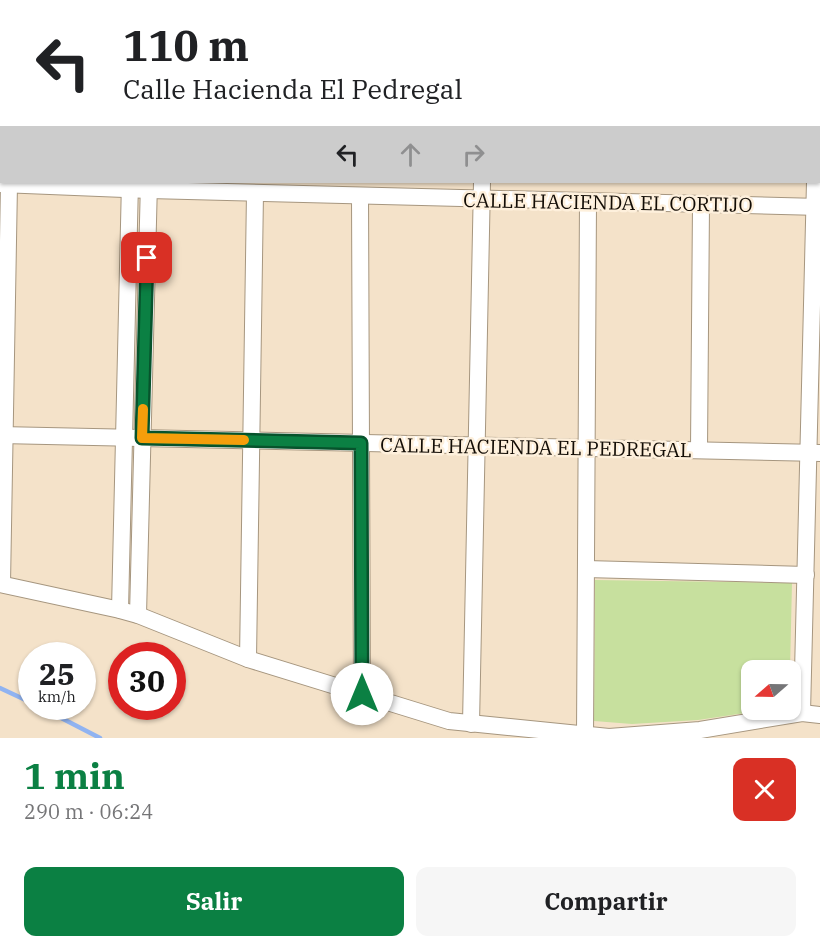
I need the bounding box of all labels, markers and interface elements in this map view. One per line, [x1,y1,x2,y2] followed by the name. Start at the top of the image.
[123,18,249,73] text: 110 m
[24,24,102,102] icon: left
[123,71,463,106] text: Calle Hacienda El Pedregal
[331,138,364,171] icon: left
[394,138,427,171] icon: ahead
[457,138,490,171] icon: right
[463,186,753,218] street label: CALLE HACIENDA EL CORTIJO
[121,232,172,283] pin
[130,241,163,274] icon: arrive
[380,431,692,463] street label: CALLE HACIENDA EL PEDREGAL
[108,642,186,720] speed limit sign: 30
[39,654,75,693] text: 25
[741,660,801,720] north arrow
[741,660,801,720] map controls
[330,662,394,726] position arrow
[38,687,76,706] text: km/h
[24,752,125,799] text: 1 min
[733,758,796,821] button: close
[24,798,153,825] text: 290 m · 06:24
[24,867,404,936] button: Salir
[416,867,796,936] button: Compartir

